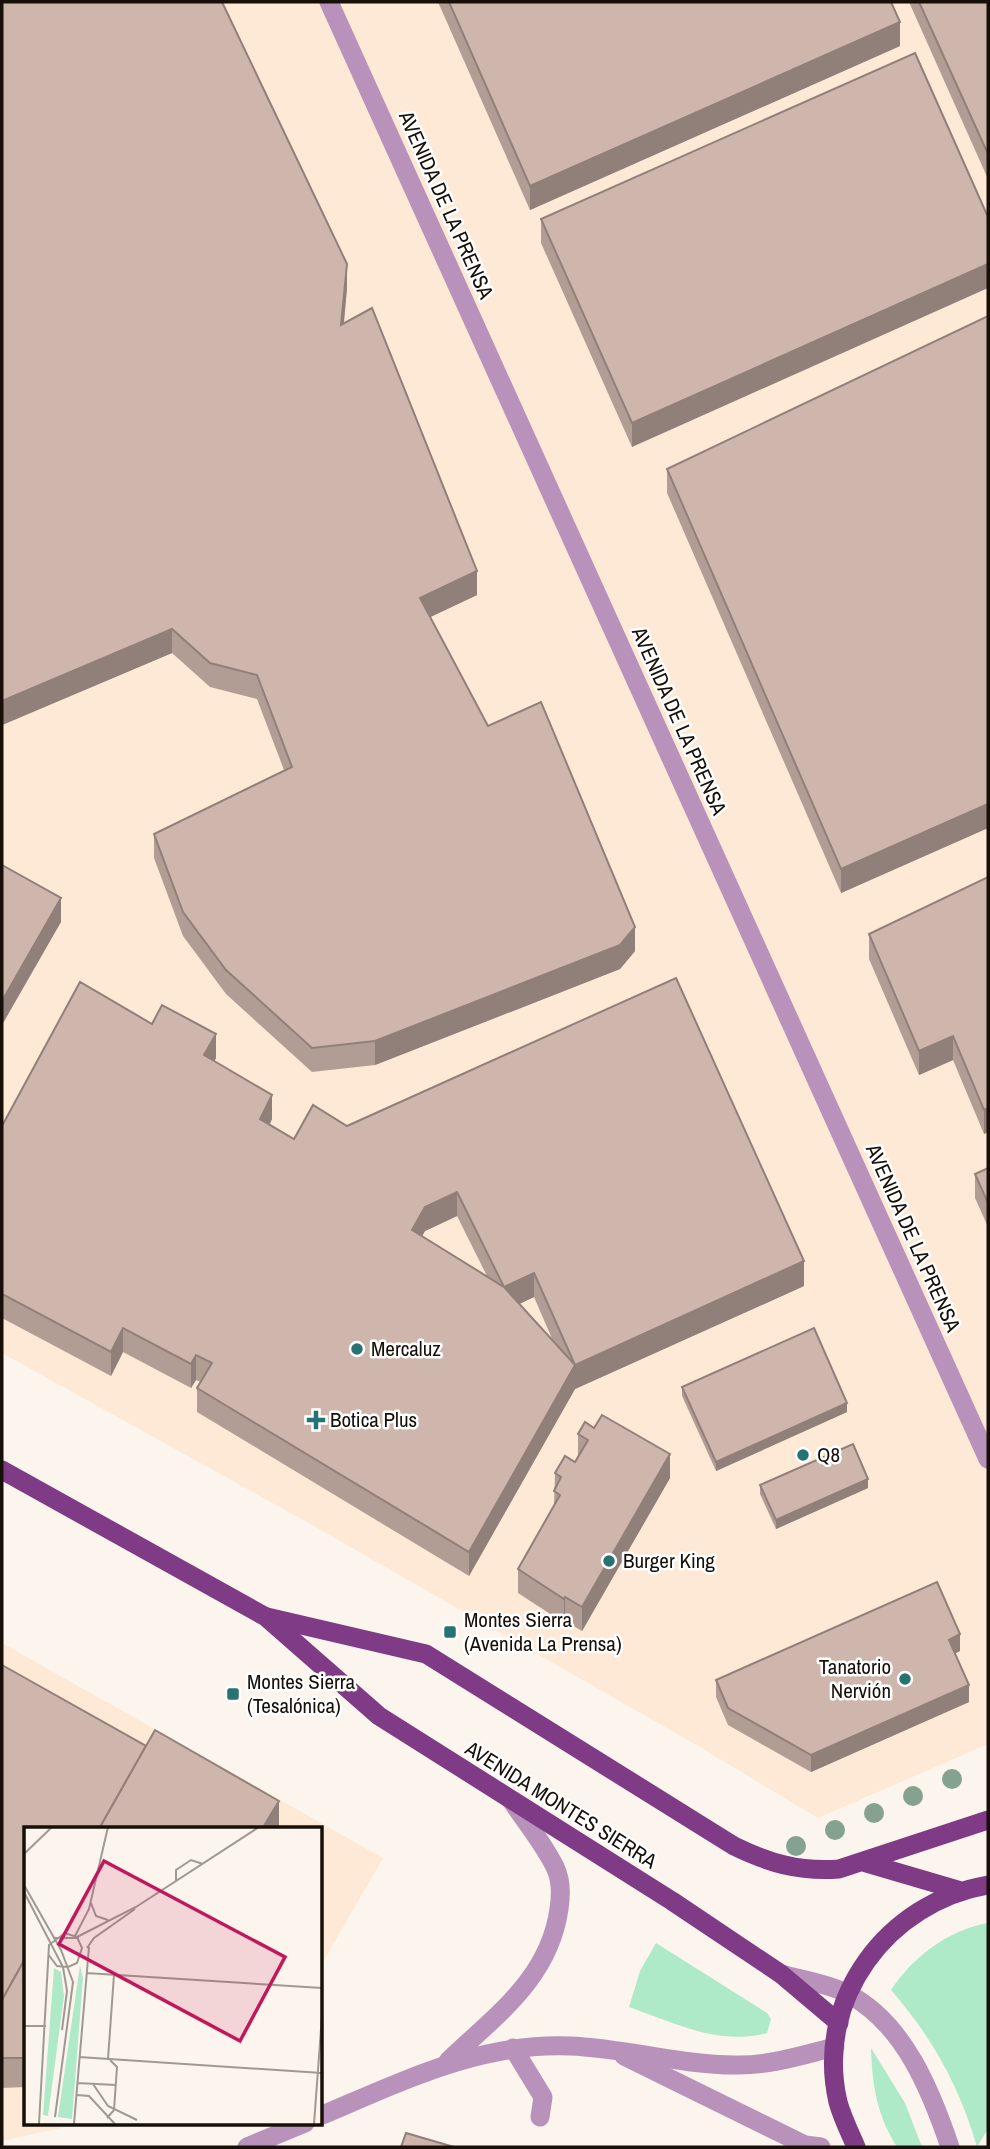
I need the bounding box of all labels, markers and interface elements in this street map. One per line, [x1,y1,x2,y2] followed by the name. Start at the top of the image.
[392,105,501,304] street label: AVENIDA DE LA PRENSA
[625,621,734,820] street label: AVENIDA DE LA PRENSA
[859,1138,968,1337] street label: AVENIDA DE LA PRENSA
[371,1334,441,1363] place label: Mercaluz
[349,1341,365,1357] marker: Mercaluz
[330,1405,417,1434] place label: Botica Plus
[308,1412,324,1428] marker: Botica Plus
[817,1440,840,1469] place label: Q8
[795,1447,811,1463] marker: Q8
[623,1546,715,1575] place label: Burger King
[601,1553,617,1569] marker: Burger King
[464,1605,622,1658] place label: Montes Sierra (Avenida La Prensa)
[442,1624,458,1640] marker: Montes Sierra (Avenida La Prensa)
[819,1652,891,1705] place label: Tanatorio Nervión
[247,1667,356,1720] place label: Montes Sierra (Tesalónica)
[897,1671,913,1687] marker: Tanatorio Nervión
[225,1686,241,1702] marker: Montes Sierra (Tesalónica)
[459,1733,663,1876] street label: AVENIDA MONTES SIERRA
[24,1827,322,2124] inset map

